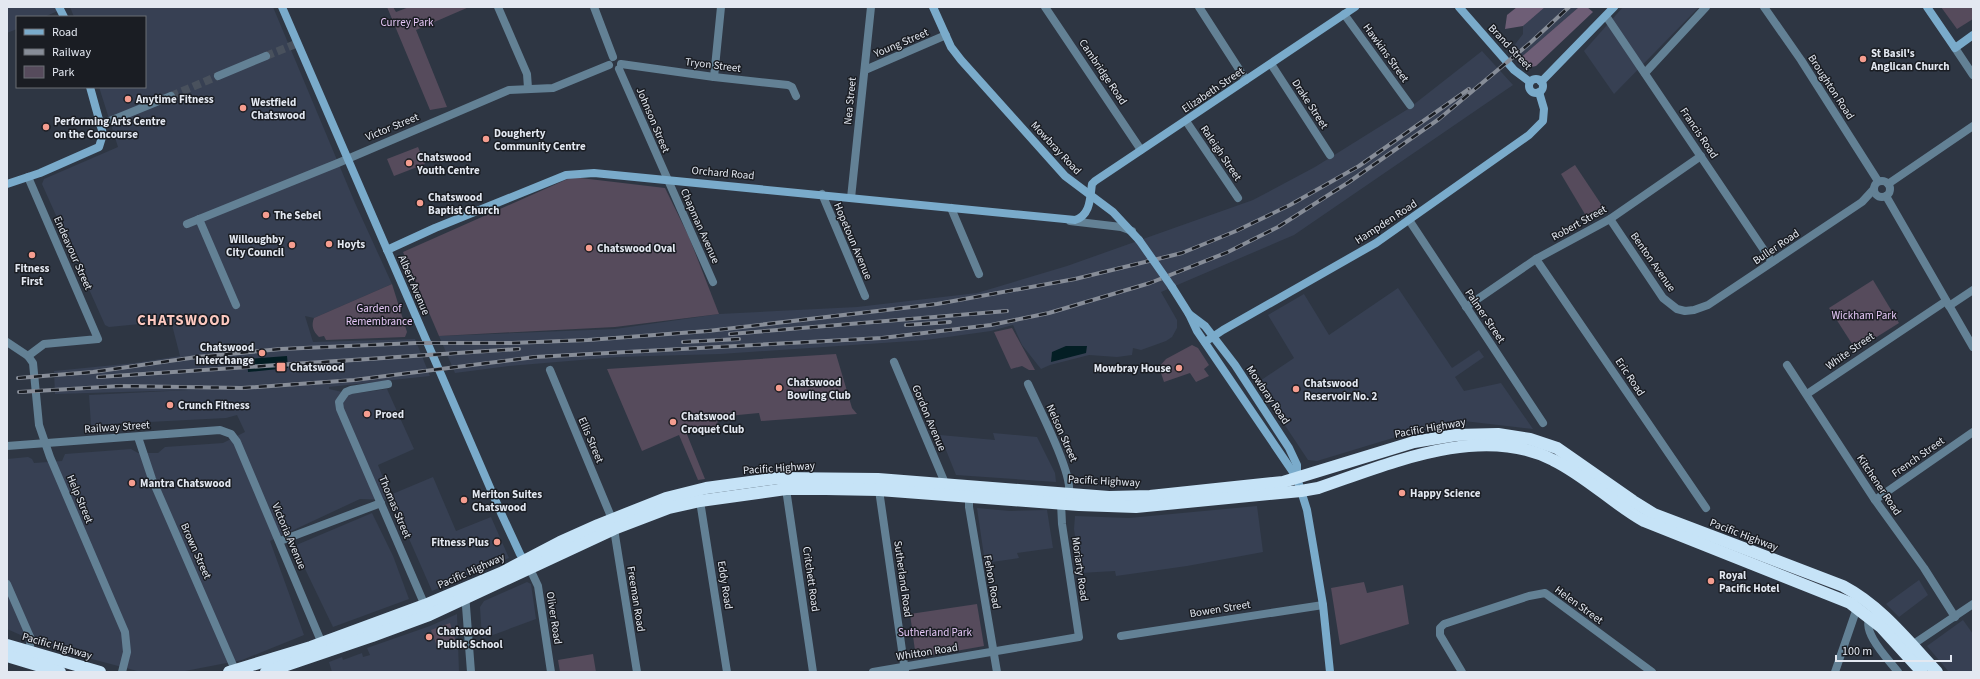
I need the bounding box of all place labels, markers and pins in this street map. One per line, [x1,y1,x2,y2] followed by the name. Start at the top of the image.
[1870,46,1950,74] place label: St Basil's Anglican Church
[1858,54,1868,64] marker: St Basil's Anglican Church
[135,92,214,107] place label: Anytime Fitness
[123,94,133,104] marker: Anytime Fitness
[251,95,305,123] place label: Westfield Chatswood
[238,103,248,113] marker: Westfield Chatswood
[54,114,166,142] place label: Performing Arts Centre on the Concourse
[41,122,51,132] marker: Performing Arts Centre on the Concourse
[494,126,586,154] place label: Dougherty Community Centre
[481,134,491,144] marker: Dougherty Community Centre
[416,150,480,178] place label: Chatswood Youth Centre
[404,158,414,168] marker: Chatswood Youth Centre
[428,190,499,218] place label: Chatswood Baptist Church
[415,198,425,208] marker: Chatswood Baptist Church
[274,208,322,223] place label: The Sebel
[261,210,271,220] marker: The Sebel
[226,232,285,260] place label: Willoughby City Council
[337,237,365,252] place label: Hoyts
[324,239,334,249] marker: Hoyts
[287,240,297,250] marker: Willoughby City Council
[597,241,676,256] place label: Chatswood Oval
[584,243,594,253] marker: Chatswood Oval
[27,250,37,260] marker: Fitness First
[15,261,50,289] place label: Fitness First
[196,340,254,368] place label: Chatswood Interchange
[257,348,267,358] marker: Chatswood Interchange
[290,360,344,375] place label: Chatswood
[275,361,287,373] marker: Chatswood
[1094,361,1171,376] place label: Mowbray House
[1174,363,1184,373] marker: Mowbray House
[787,375,851,403] place label: Chatswood Bowling Club
[1304,376,1378,404] place label: Chatswood Reservoir No. 2
[774,383,784,393] marker: Chatswood Bowling Club
[1291,384,1301,394] marker: Chatswood Reservoir No. 2
[178,398,250,413] place label: Crunch Fitness
[165,400,175,410] marker: Crunch Fitness
[375,407,404,422] place label: Proed
[362,409,372,419] marker: Proed
[681,409,744,437] place label: Chatswood Croquet Club
[668,417,678,427] marker: Chatswood Croquet Club
[140,476,231,491] place label: Mantra Chatswood
[127,478,137,488] marker: Mantra Chatswood
[1410,486,1481,501] place label: Happy Science
[472,487,542,515] place label: Meriton Suites Chatswood
[1397,488,1407,498] marker: Happy Science
[459,495,469,505] marker: Meriton Suites Chatswood
[431,535,489,550] place label: Fitness Plus
[492,537,502,547] marker: Fitness Plus
[1719,568,1780,596] place label: Royal Pacific Hotel
[1706,576,1716,586] marker: Royal Pacific Hotel
[437,624,503,652] place label: Chatswood Public School
[424,632,434,642] marker: Chatswood Public School

